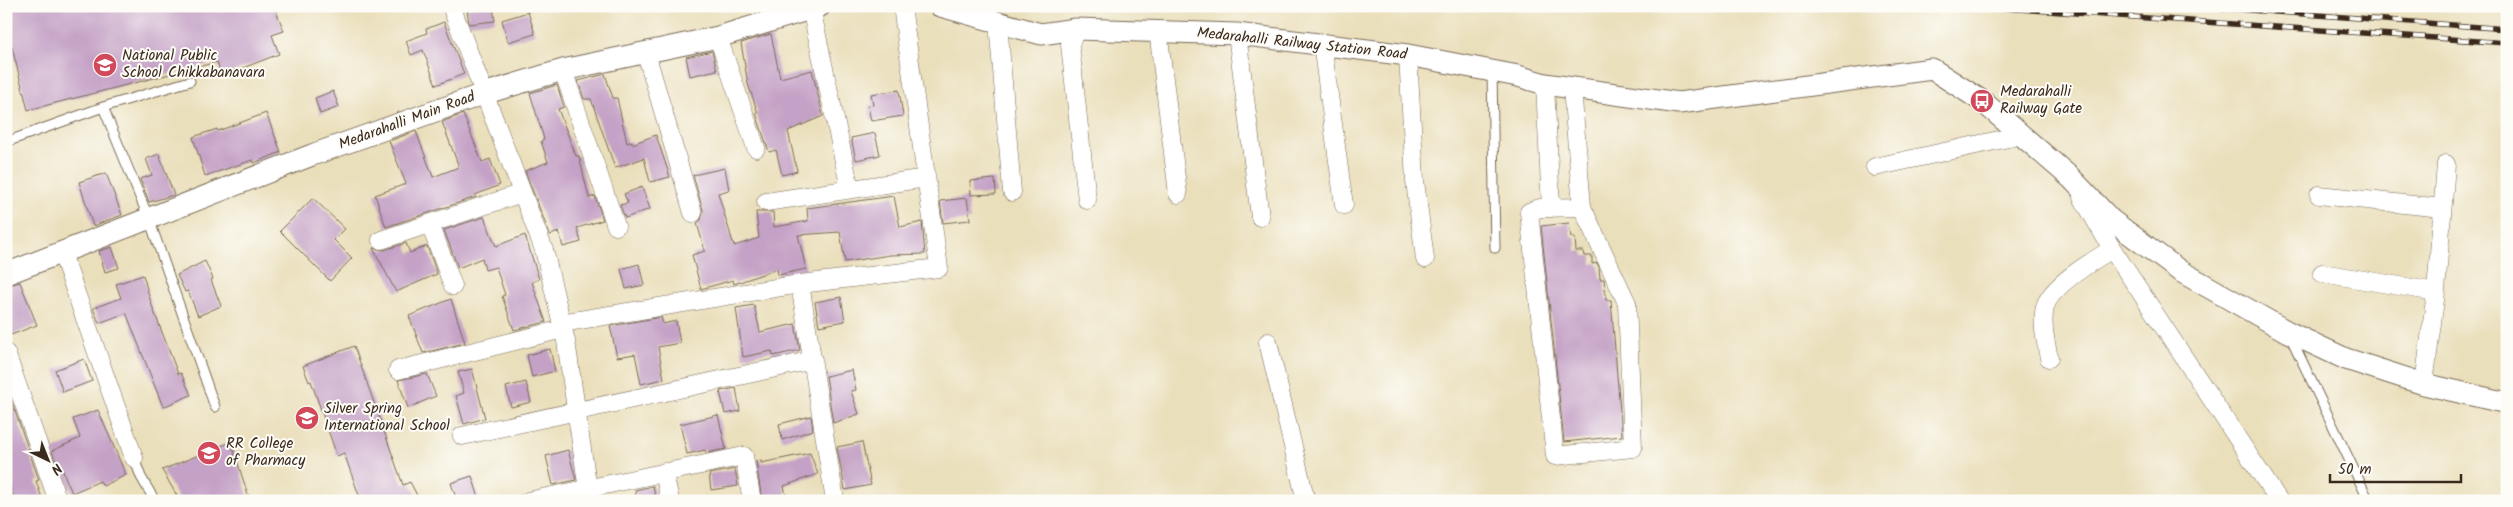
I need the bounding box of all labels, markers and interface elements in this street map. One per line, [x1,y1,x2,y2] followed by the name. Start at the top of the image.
[1196,21,1409,67] street label: Medarahalli Railway Station Road
[122,44,265,85] place label: National Public School Chikkabanavara
[92,52,118,78] school or university icon: National Public School Chikkabanavara
[2000,80,2082,121] place label: Medarahalli Railway Gate
[335,85,479,157] street label: Medarahalli Main Road
[1969,88,1995,114] bus stop icon: Medarahalli Railway Gate
[324,397,450,438] place label: Silver Spring International School
[294,405,320,431] school or university icon: Silver Spring International School
[226,432,306,473] place label: RR College of Pharmacy
[22,434,72,484] north arrow
[196,440,222,466] school or university icon: RR College of Pharmacy
[2330,452,2462,484] scale bar
[45,458,67,480] text: N
[2338,458,2372,482] text: 50 m

